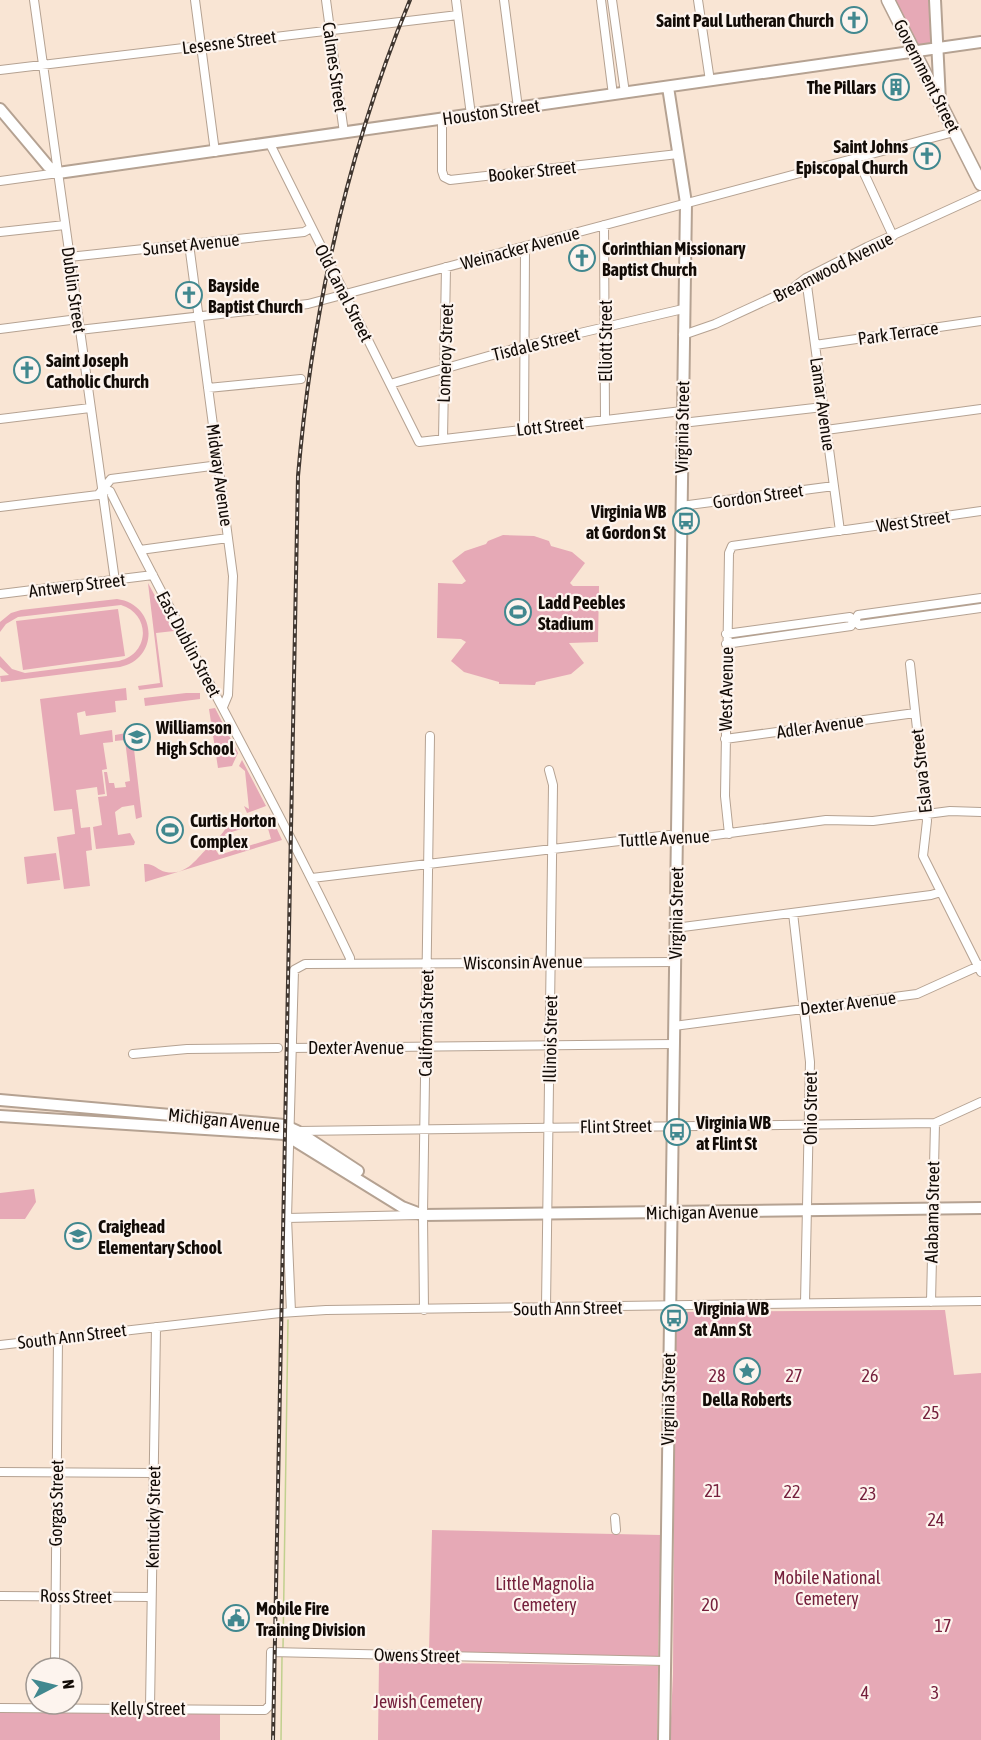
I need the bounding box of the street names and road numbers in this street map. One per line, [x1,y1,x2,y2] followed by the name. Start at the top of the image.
[889,16,965,136] street label: Government Street
[318,21,352,113] street label: Calmes Street
[181,26,277,58] street label: Lesesne Street
[441,95,541,129] street label: Houston Street
[487,156,577,186] street label: Booker Street
[458,222,582,274] street label: Weinacker Avenue
[142,228,240,260] street label: Sunset Avenue
[770,228,896,306] street label: Breamwood Avenue
[310,241,378,345] street label: Old Canal Street
[58,246,90,334] street label: Dublin Street
[595,300,616,382] street label: Elliott Street
[433,303,457,403] street label: Lomeroy Street
[856,317,940,349] street label: Park Terrace
[490,323,582,365] street label: Tisdale Street
[806,356,840,452] street label: Lamar Avenue
[671,380,693,474] street label: Virginia Street
[515,412,585,440] street label: Lott Street
[202,422,238,528] street label: Midway Avenue
[711,479,805,513] street label: Gordon Street
[875,505,951,537] street label: West Street
[27,569,127,601] street label: Antwerp Street
[152,587,226,701] street label: East Dublin Street
[715,647,737,731] street label: West Avenue
[775,709,865,743] street label: Adler Avenue
[906,728,936,814] street label: Eslava Street
[618,825,710,851] street label: Tuttle Avenue
[665,866,687,960] street label: Virginia Street
[463,950,583,974] street label: Wisconsin Avenue
[415,969,437,1077] street label: California Street
[799,987,897,1019] street label: Dexter Avenue
[539,995,561,1083] street label: Illinois Street
[308,1037,404,1058] street label: Dexter Avenue
[800,1071,821,1145] street label: Ohio Street
[167,1104,281,1136] street label: Michigan Avenue
[580,1115,652,1137] street label: Flint Street
[921,1161,943,1263] street label: Alabama Street
[646,1201,758,1223] street label: Michigan Avenue
[513,1297,623,1319] street label: South Ann Street
[16,1319,128,1353] street label: South Ann Street
[657,1352,679,1446] street label: Virginia Street
[45,1459,67,1547] street label: Gorgas Street
[142,1465,164,1569] street label: Kentucky Street
[40,1585,112,1607] street label: Ross Street
[374,1644,460,1666] street label: Owens Street
[110,1698,186,1719] street label: Kelly Street

